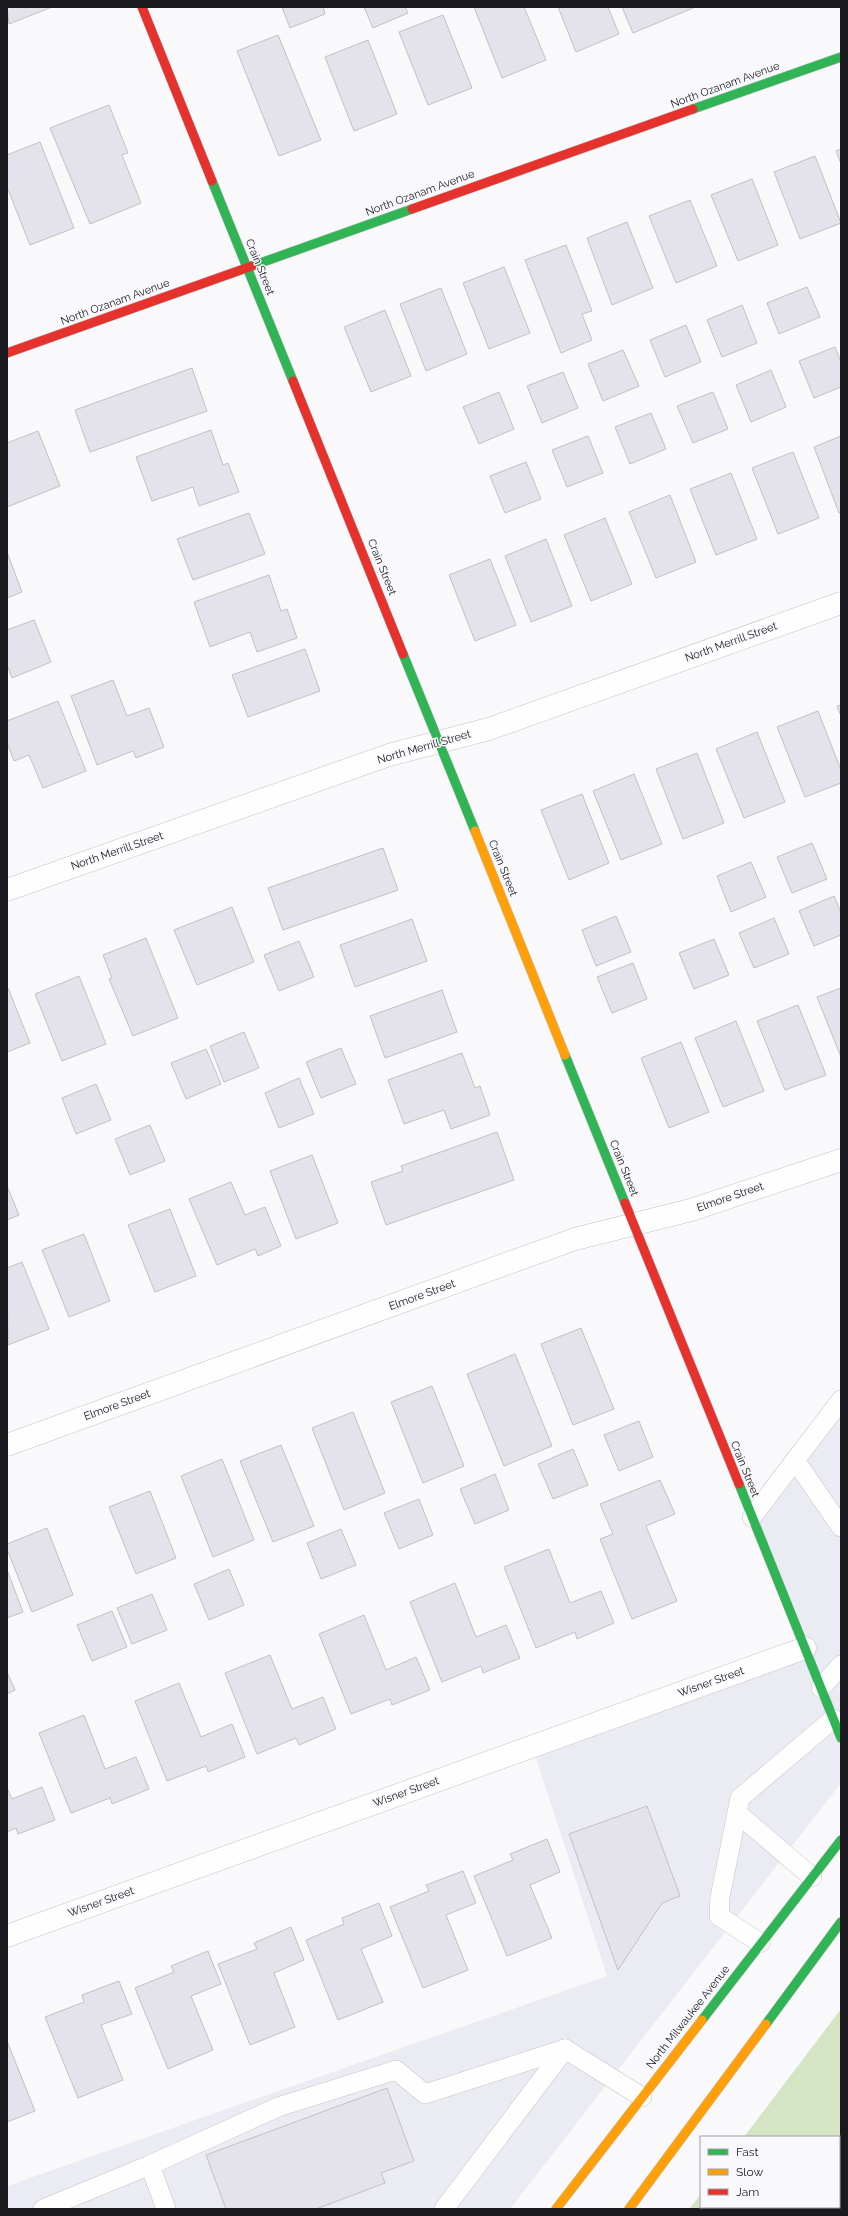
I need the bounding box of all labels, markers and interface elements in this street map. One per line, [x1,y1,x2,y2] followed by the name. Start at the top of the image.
[669,59,782,111] street label: North Ozanam Avenue
[364,167,477,219] street label: North Ozanam Avenue
[243,237,277,297] street label: Crain Street
[59,276,172,328] street label: North Ozanam Avenue
[365,537,399,597] street label: Crain Street
[683,619,779,665] street label: North Merrill Street
[376,727,473,767] street label: North Merrill Street
[69,829,165,873] street label: North Merrill Street
[486,838,520,898] street label: Crain Street
[607,1138,641,1198] street label: Crain Street
[695,1179,765,1215] street label: Elmore Street
[387,1277,457,1313] street label: Elmore Street
[82,1387,152,1423] street label: Elmore Street
[728,1439,762,1499] street label: Crain Street
[676,1664,746,1700] street label: Wisner Street
[371,1774,441,1810] street label: Wisner Street
[66,1884,136,1920] street label: Wisner Street
[644,1962,733,2071] street label: North Milwaukee Avenue
[700,2136,840,2208] legend
[736,2145,759,2159] text: Fast
[736,2165,763,2179] text: Slow
[736,2185,759,2199] text: Jam

